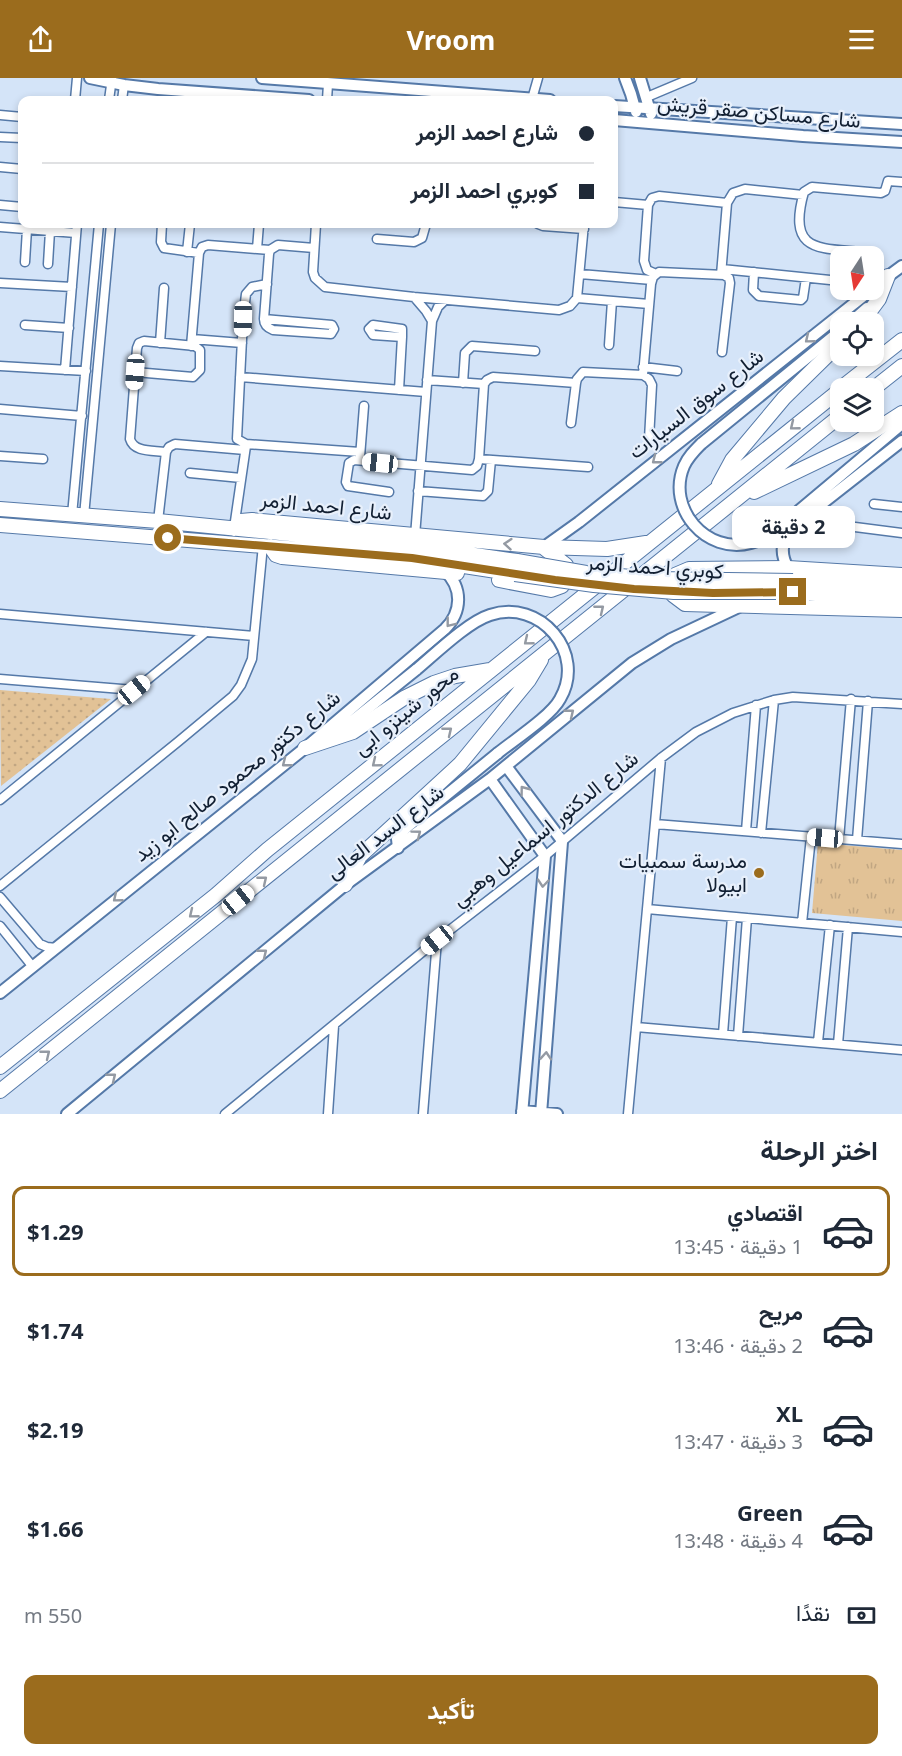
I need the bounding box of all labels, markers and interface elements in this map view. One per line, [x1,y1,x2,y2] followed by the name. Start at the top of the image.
[407,21,495,58] text: Vroom
[24,23,57,56] icon: share
[845,23,878,56] icon: menu
[656,88,862,135] street label: شارع مساكن صقر قريش
[416,116,558,146] text: شارع احمد الزمر
[410,174,558,204] text: كوبري احمد الزمر
[830,246,884,300] north arrow
[830,246,884,432] map controls
[234,301,252,337] car
[830,312,884,366] button: locate
[805,332,816,343] one-way arrow
[622,342,769,466] street label: شارع سوق السيارات
[125,353,145,391] car
[830,378,884,432] button: layers
[790,419,801,430] one-way arrow
[361,452,399,474] car
[652,452,663,463] one-way arrow
[258,484,393,527] street label: شارع احمد الزمر
[732,505,854,547] callout: 2 دقيقة
[762,513,825,540] text: 2 دقيقة
[154,524,181,551] route start
[503,538,512,551] one-way arrow
[584,547,725,589] street label: كوبري احمد الزمر
[779,578,806,605] route end
[593,605,604,616] one-way arrow
[446,616,457,627] one-way arrow
[524,633,535,644] one-way arrow
[347,659,464,761] street label: محور شينزو ابى
[114,672,154,708] car
[127,683,346,868] street label: شارع دكتور محمود صالح ابو زيد
[564,710,575,721] one-way arrow
[441,728,452,739] one-way arrow
[445,744,646,916] street label: شارع الدكتور اسماعيل وهبي
[372,755,383,766] one-way arrow
[282,756,293,767] one-way arrow
[320,778,450,886] street label: شارع السد العالى
[520,786,531,797] one-way arrow
[806,827,844,849] car
[410,830,421,841] one-way arrow
[619,846,747,898] place label: مدرسة سمبيات ابيولا
[752,866,766,880] marker: مدرسة سمبيات ابيولا
[256,876,267,887] one-way arrow
[537,878,550,887] one-way arrow
[218,882,258,918] car
[113,891,124,902] one-way arrow
[189,906,200,917] one-way arrow
[417,922,457,958] car
[256,949,267,960] one-way arrow
[39,1051,50,1062] one-way arrow
[539,1051,552,1060] one-way arrow
[105,1073,116,1084] one-way arrow
[760,1131,878,1168] text: اختر الرحلة
[727,1197,803,1227] text: اقتصادي
[821,1204,875,1258] icon: car
[27,1216,84,1246] text: $1.29
[673,1233,803,1260] text: 1 دقيقة · 13:45
[759,1296,803,1326] text: مريح
[821,1303,875,1357] icon: car
[27,1315,84,1345] text: $1.74
[673,1332,803,1359] text: 2 دقيقة · 13:46
[776,1398,803,1428] text: XL
[821,1402,875,1456] icon: car
[27,1414,84,1444] text: $2.19
[673,1428,803,1455] text: 3 دقيقة · 13:47
[737,1497,803,1527] text: Green
[821,1501,875,1555] icon: car
[27,1513,84,1543] text: $1.66
[673,1527,803,1554] text: 4 دقيقة · 13:48
[796,1597,830,1627] text: نقدًا
[845,1599,878,1632] icon: cash
[24,1602,82,1629] text: 550 m
[24,1675,878,1744] button: تأكيد

